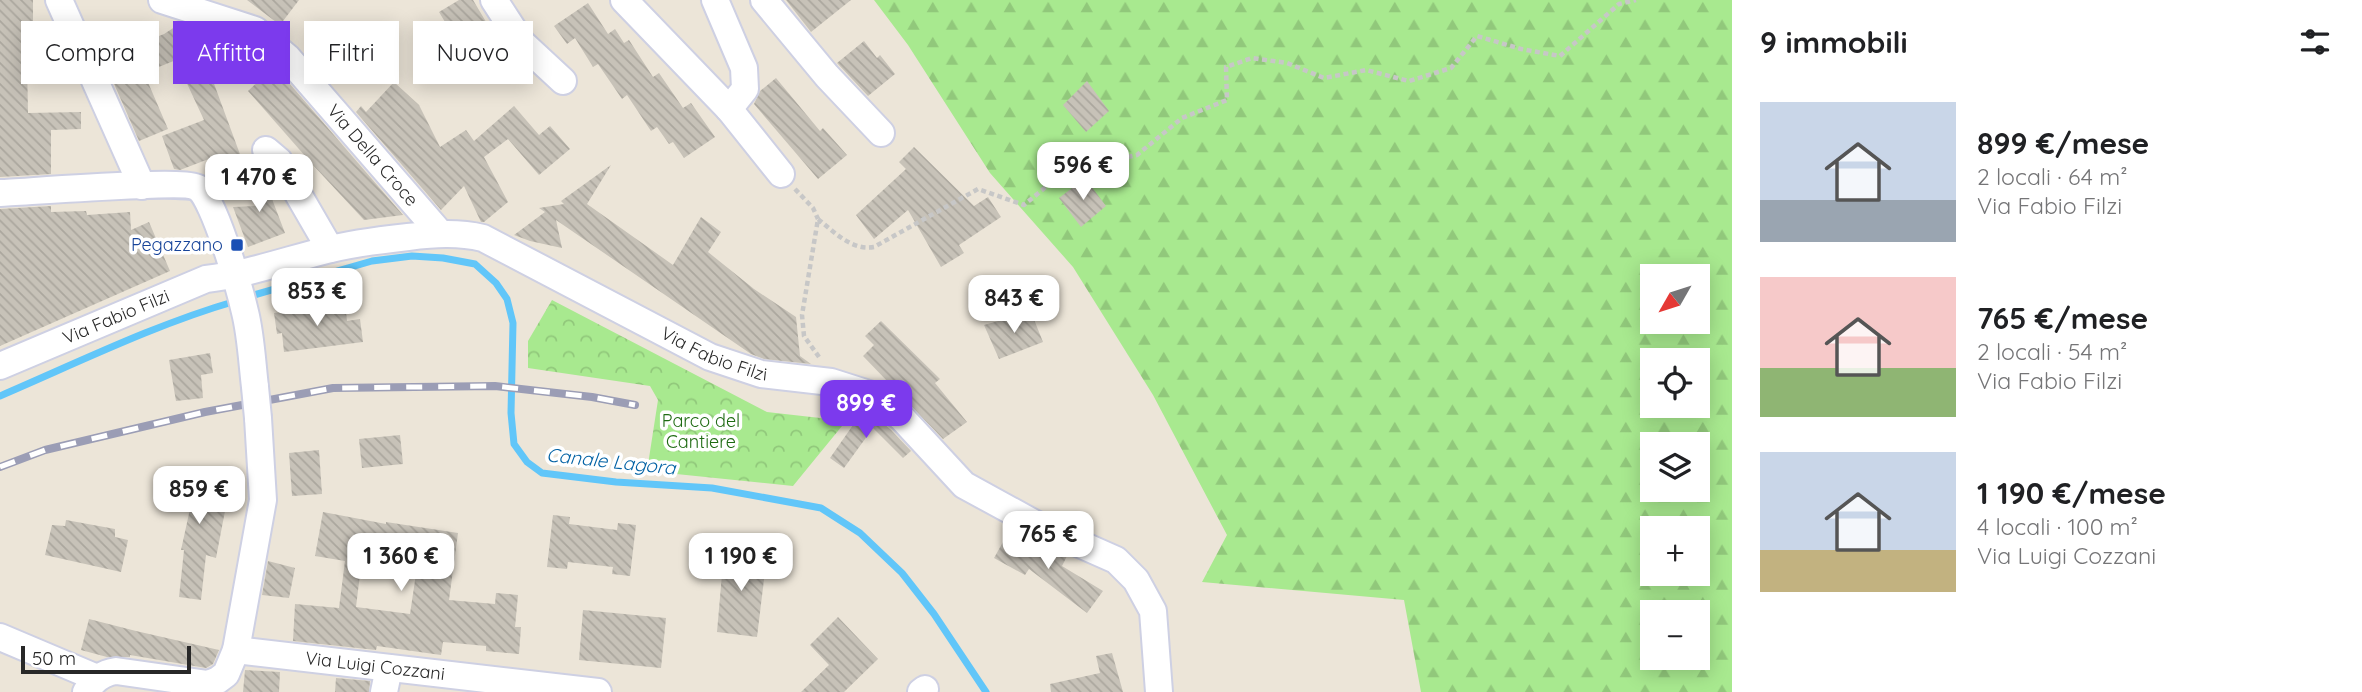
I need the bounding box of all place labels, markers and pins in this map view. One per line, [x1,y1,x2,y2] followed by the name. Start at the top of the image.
[1034,142,1132,202] pin: 596 €
[194,154,324,214] pin: 1 470 €
[131,233,223,256] place label: Pegazzano
[229,237,245,253] marker: Pegazzano
[268,268,366,328] pin: 853 €
[965,276,1063,335] pin: 843 €
[817,380,915,440] pin: 899 €
[150,466,248,526] pin: 859 €
[999,512,1097,571] pin: 765 €
[336,534,466,593] pin: 1 360 €
[676,534,806,593] pin: 1 190 €

